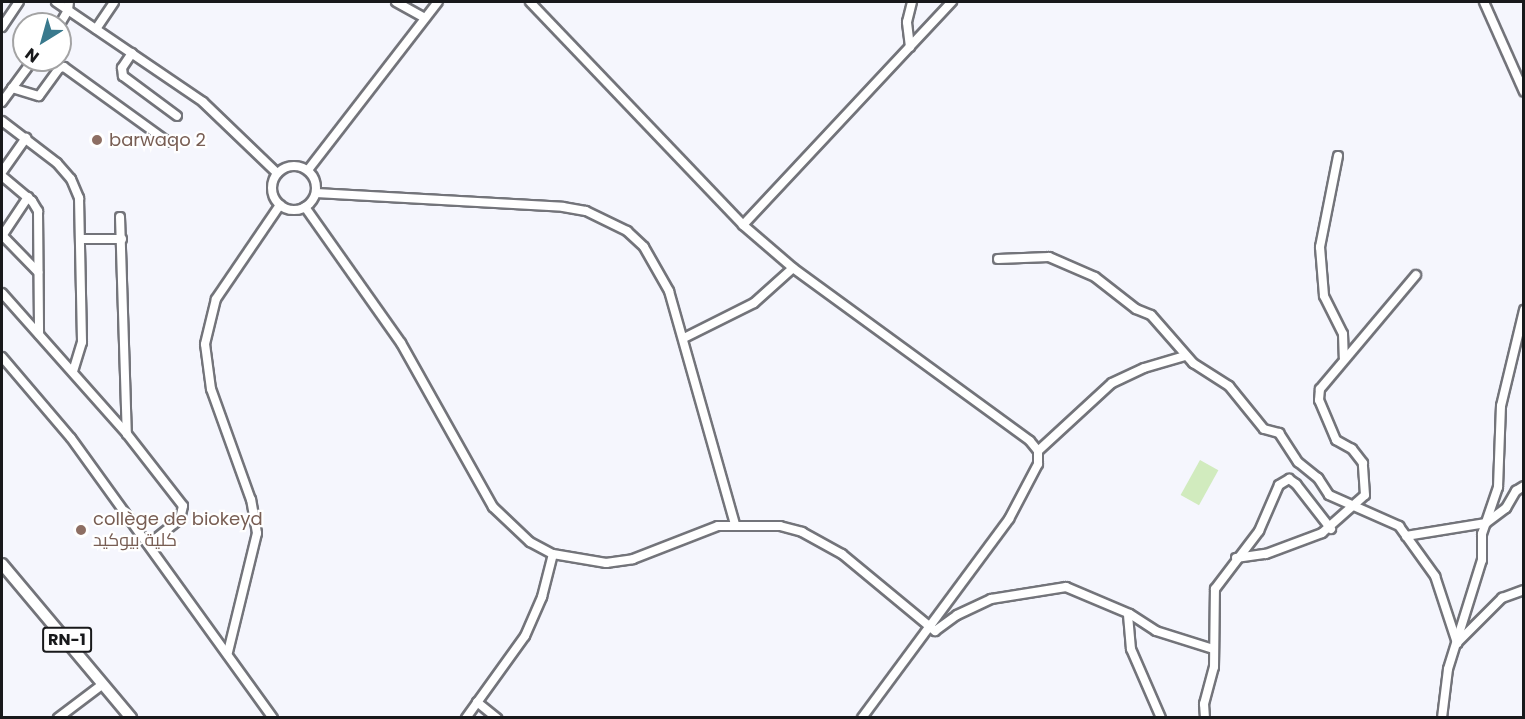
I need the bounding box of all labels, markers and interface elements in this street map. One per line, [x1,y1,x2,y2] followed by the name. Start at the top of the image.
[12,12,72,72] north arrow
[20,42,44,68] text: N
[109,129,206,151] place label: barwaqo 2
[90,133,104,147] marker: barwaqo 2
[93,509,263,552] place label: collège de biokeyd كلية بيوكيد
[74,523,88,537] marker: collège de biokeyd كلية بيوكيد
[42,627,92,653] road number: RN-1

